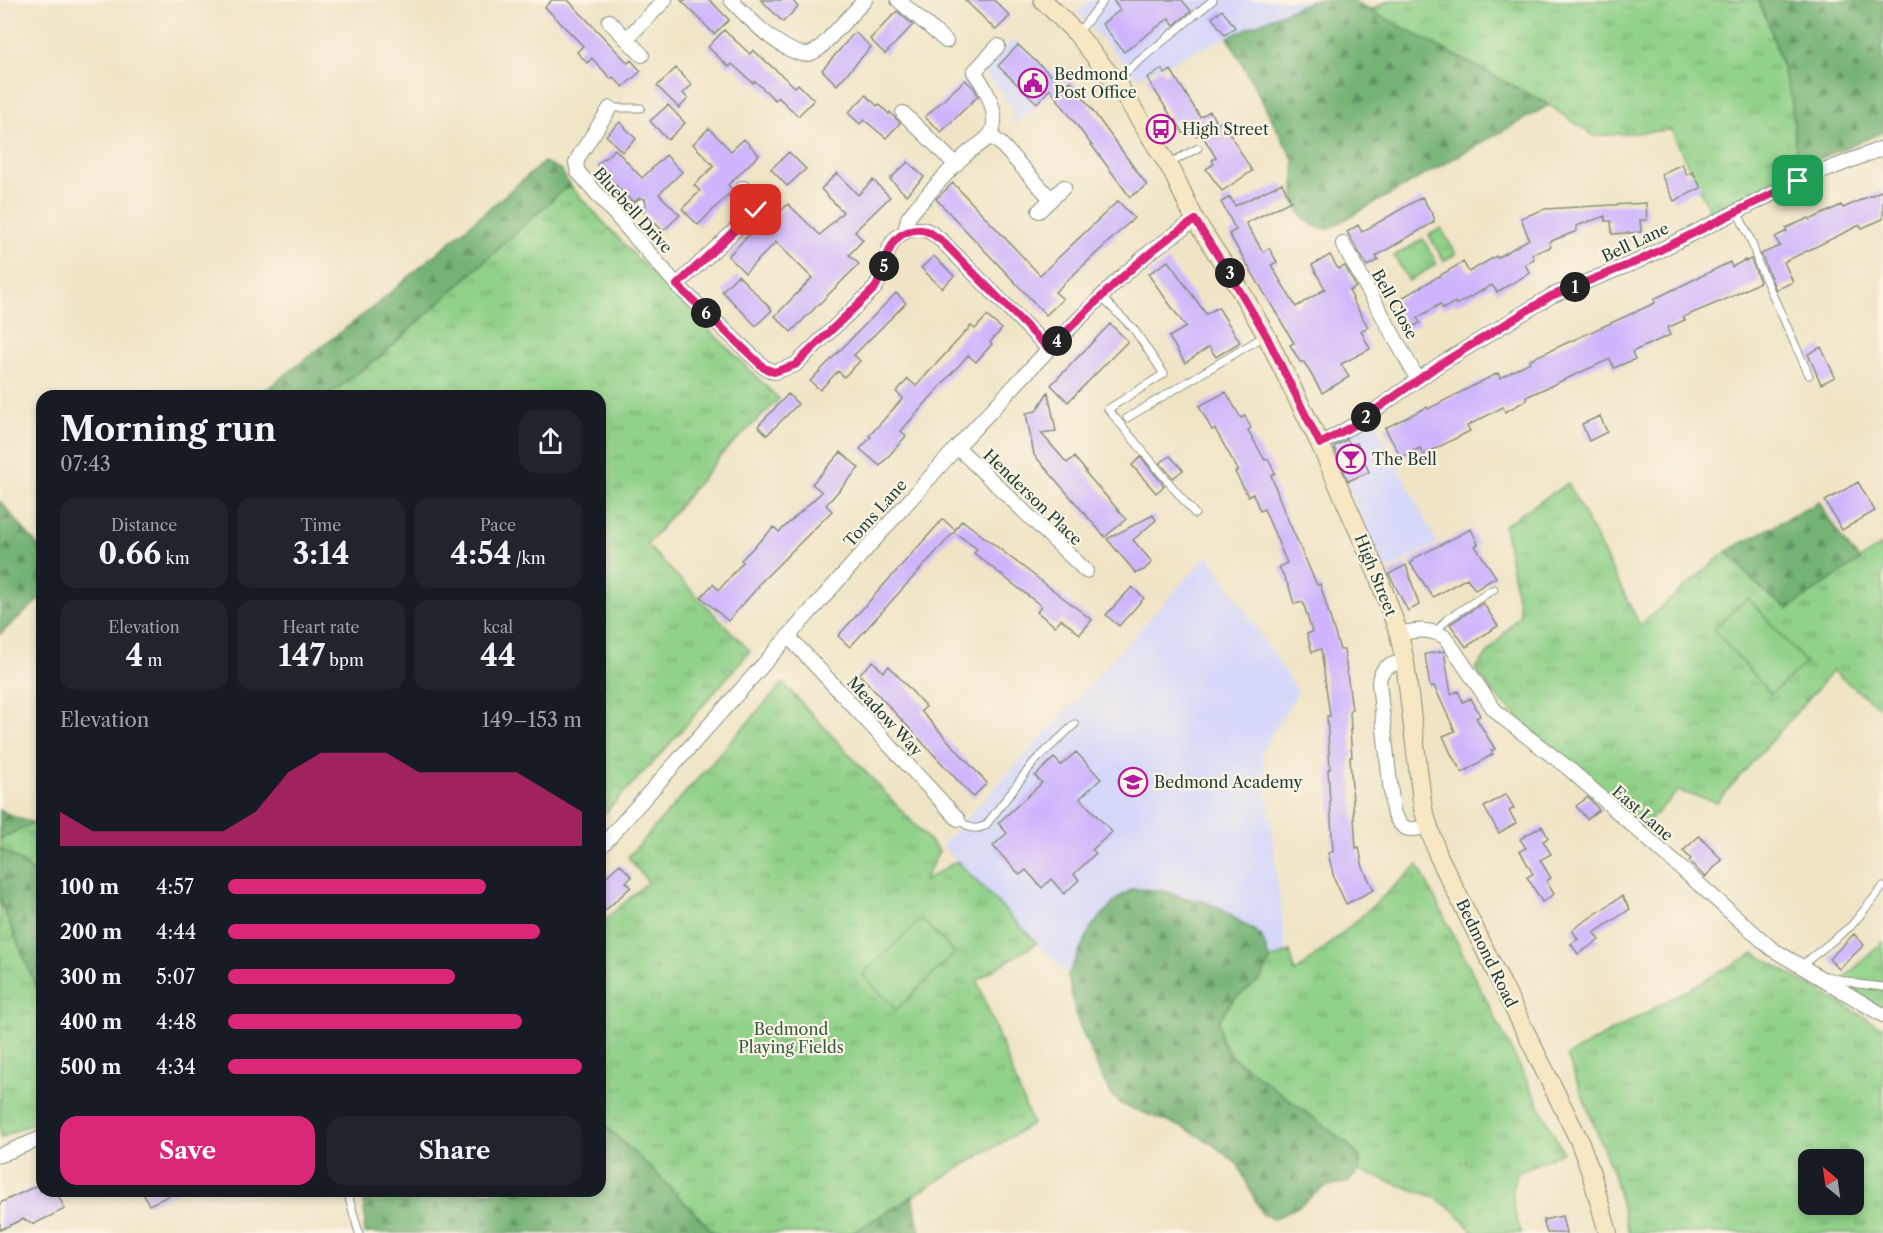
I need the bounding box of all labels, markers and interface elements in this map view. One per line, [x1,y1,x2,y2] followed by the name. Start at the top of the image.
[1054,64,1137,102] place label: Bedmond Post Office
[1017,67,1049,99] public building icon: Bedmond Post Office
[1145,113,1177,145] bus stop icon: High Street
[1182,119,1269,139] place label: High Street
[1772,155,1823,206] pin
[589,163,677,257] street label: Bluebell Drive
[1781,164,1814,197] icon: arrive
[730,184,781,235] pin
[739,193,772,226] icon: check
[1598,218,1672,266] street label: Bell Lane
[869,251,899,281] pin: 5
[880,256,888,276] text: 5
[1215,258,1245,288] pin: 3
[1225,263,1235,283] text: 3
[1368,266,1422,342] street label: Bell Close
[1560,272,1590,302] pin: 1
[1571,277,1579,297] text: 1
[691,298,721,328] pin: 6
[701,303,711,323] text: 6
[1042,326,1072,356] pin: 4
[1052,331,1062,351] text: 4
[1351,402,1381,432] pin: 2
[1361,407,1371,427] text: 2
[60,409,276,450] text: Morning run
[519,410,582,473] button: share
[1335,443,1367,475] bar icon: The Bell
[979,445,1087,549] street label: Henderson Place
[1372,449,1437,469] place label: The Bell
[60,452,111,476] text: 07:43
[839,475,911,551] street label: Toms Lane
[111,515,177,535] text: Distance
[301,515,341,535] text: Time
[480,515,516,535] text: Pace
[1351,531,1402,619] street label: High Street
[98,535,161,572] text: 0.66
[292,535,350,572] text: 3:14
[450,535,511,572] text: 4:54
[161,548,190,568] text: km
[511,548,546,568] text: /km
[108,617,180,637] text: Elevation
[282,617,360,637] text: Heart rate
[483,617,513,637] text: kcal
[126,637,143,674] text: 4
[278,637,325,674] text: 147
[480,637,516,674] text: 44
[143,650,162,670] text: m
[325,650,364,670] text: bpm
[843,672,928,761] street label: Meadow Way
[60,708,149,732] text: Elevation
[481,708,582,732] text: 149–153 m
[1117,766,1149,798] school or university icon: Bedmond Academy
[1154,772,1304,792] place label: Bedmond Academy
[1608,781,1678,845] street label: East Lane
[60,875,119,899] text: 100 m
[156,875,194,899] text: 4:57
[1452,896,1522,1011] street label: Bedmond Road
[60,920,122,944] text: 200 m
[156,920,196,944] text: 4:44
[60,965,122,989] text: 300 m
[156,965,195,989] text: 5:07
[60,1010,122,1034] text: 400 m
[156,1010,197,1034] text: 4:48
[738,1019,844,1057] park label: Bedmond Playing Fields
[60,1055,121,1079] text: 500 m
[156,1055,196,1079] text: 4:34
[60,1116,315,1185] button: Save
[327,1116,582,1185] button: Share
[1798,1149,1864,1215] north arrow
[1798,1149,1864,1215] map controls

